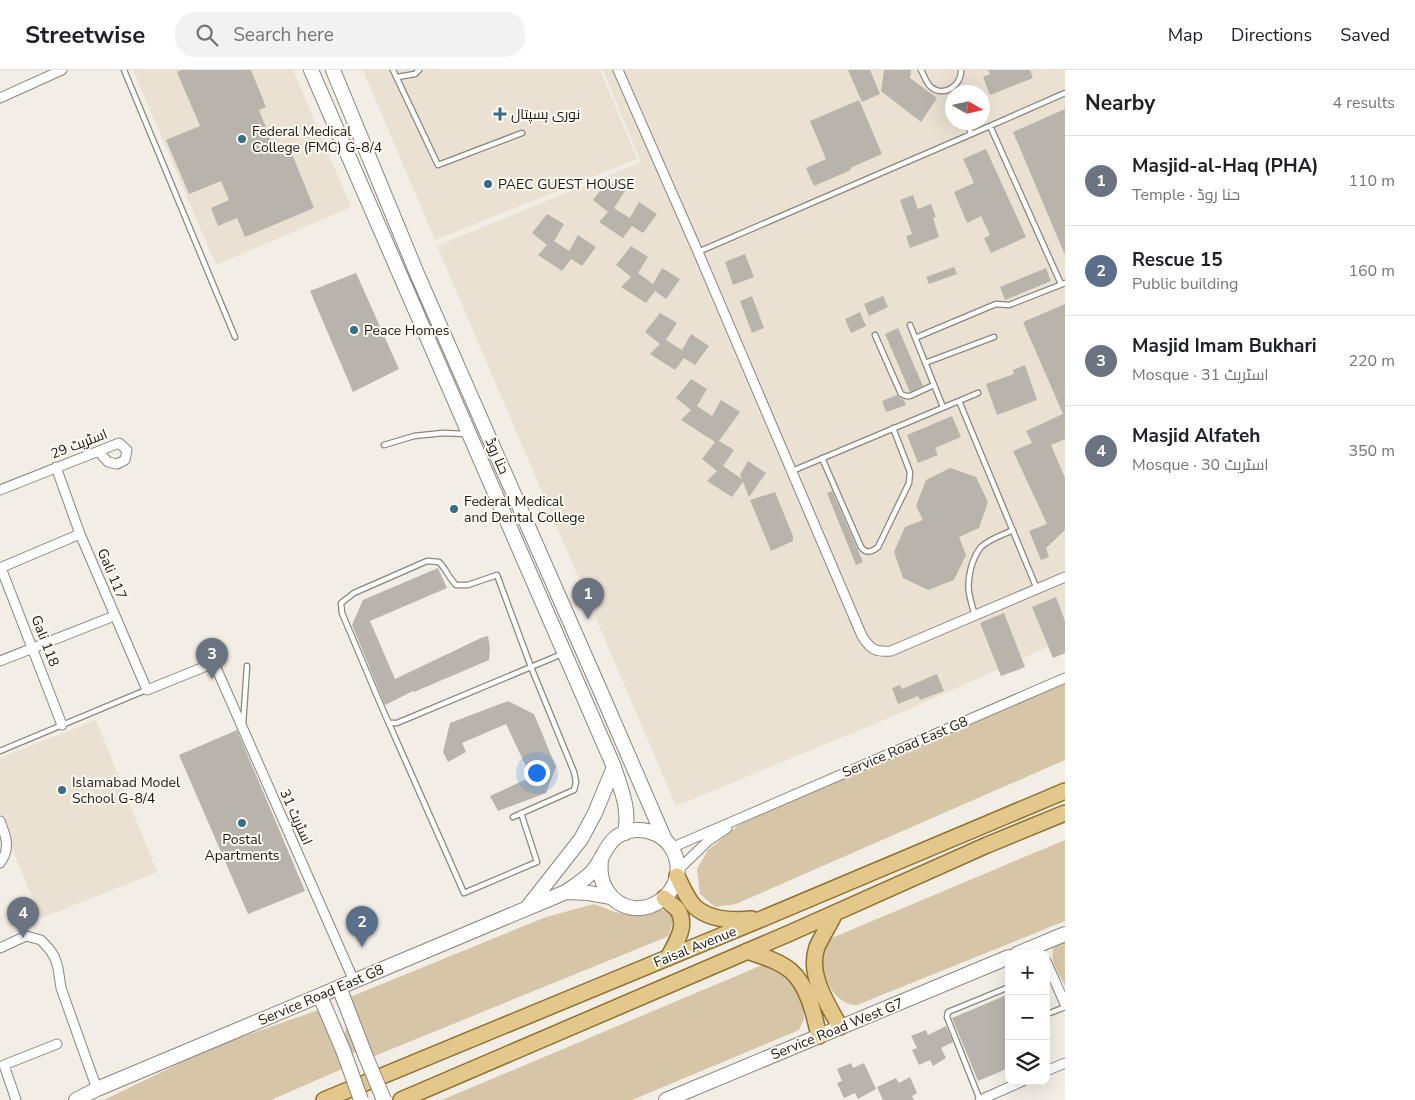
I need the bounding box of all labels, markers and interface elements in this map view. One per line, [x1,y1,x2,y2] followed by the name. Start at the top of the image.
[175,12,525,57] search box
[25,19,145,51] text: Streetwise
[193,21,221,49] icon: search
[233,22,334,48] text: Search here
[1168,23,1203,47] text: Map
[1231,23,1312,47] text: Directions
[1340,23,1390,47] text: Saved
[945,85,990,130] north arrow
[1085,89,1155,117] text: Nearby
[1333,92,1395,114] text: 4 results
[511,105,580,124] place label: نوری ہسپتال
[493,107,507,121] marker: نوری ہسپتال
[252,122,382,157] place label: Federal Medical College (FMC) G-8/4
[236,133,248,145] marker: Federal Medical College (FMC) G-8/4
[1132,153,1319,179] text: Masjid-al-Haq (PHA)
[1096,170,1106,192] text: 1
[1348,170,1395,192] text: 110 m
[498,175,634,194] place label: PAEC GUEST HOUSE
[482,178,494,190] marker: PAEC GUEST HOUSE
[1132,184,1240,206] text: Temple · حنا روڈ
[1132,247,1223,273] text: Rescue 15
[1096,260,1106,282] text: 2
[1348,260,1395,282] text: 160 m
[1132,273,1238,295] text: Public building
[364,321,450,340] place label: Peace Homes
[348,324,360,336] marker: Peace Homes
[1132,333,1317,359] text: Masjid Imam Bukhari
[1096,350,1106,372] text: 3
[1348,350,1395,372] text: 220 m
[1132,364,1269,386] text: Mosque · اسٹریٹ 31
[1132,423,1260,449] text: Masjid Alfateh
[48,425,110,463] street label: اسٹریٹ 29
[481,435,513,477] street label: حنا روڈ
[1096,440,1106,462] text: 4
[1348,440,1395,462] text: 350 m
[1132,454,1269,476] text: Mosque · اسٹریٹ 30
[464,492,585,527] place label: Federal Medical and Dental College
[448,503,460,515] marker: Federal Medical and Dental College
[93,546,131,602] street label: Gali 117
[572,578,604,619] pin: 1
[26,612,64,670] street label: Gali 118
[196,638,228,679] pin: 3
[839,712,971,782] street label: Service Road East G8
[524,760,550,786] your location
[72,773,181,808] place label: Islamabad Model School G-8/4
[56,784,68,796] marker: Islamabad Model School G-8/4
[275,786,317,848] street label: اسٹریٹ 31
[236,817,248,829] marker: Postal Apartments
[204,830,280,865] place label: Postal Apartments
[7,897,39,938] pin: 4
[346,906,378,947] pin: 2
[651,922,739,972] street label: Faisal Avenue
[1005,950,1050,1085] map controls
[1005,950,1050,995] button: +
[255,960,387,1030] street label: Service Road East G8
[768,994,906,1064] street label: Service Road West G7
[1005,995,1050,1040] button: −
[1005,1040,1050,1085] button: layers

